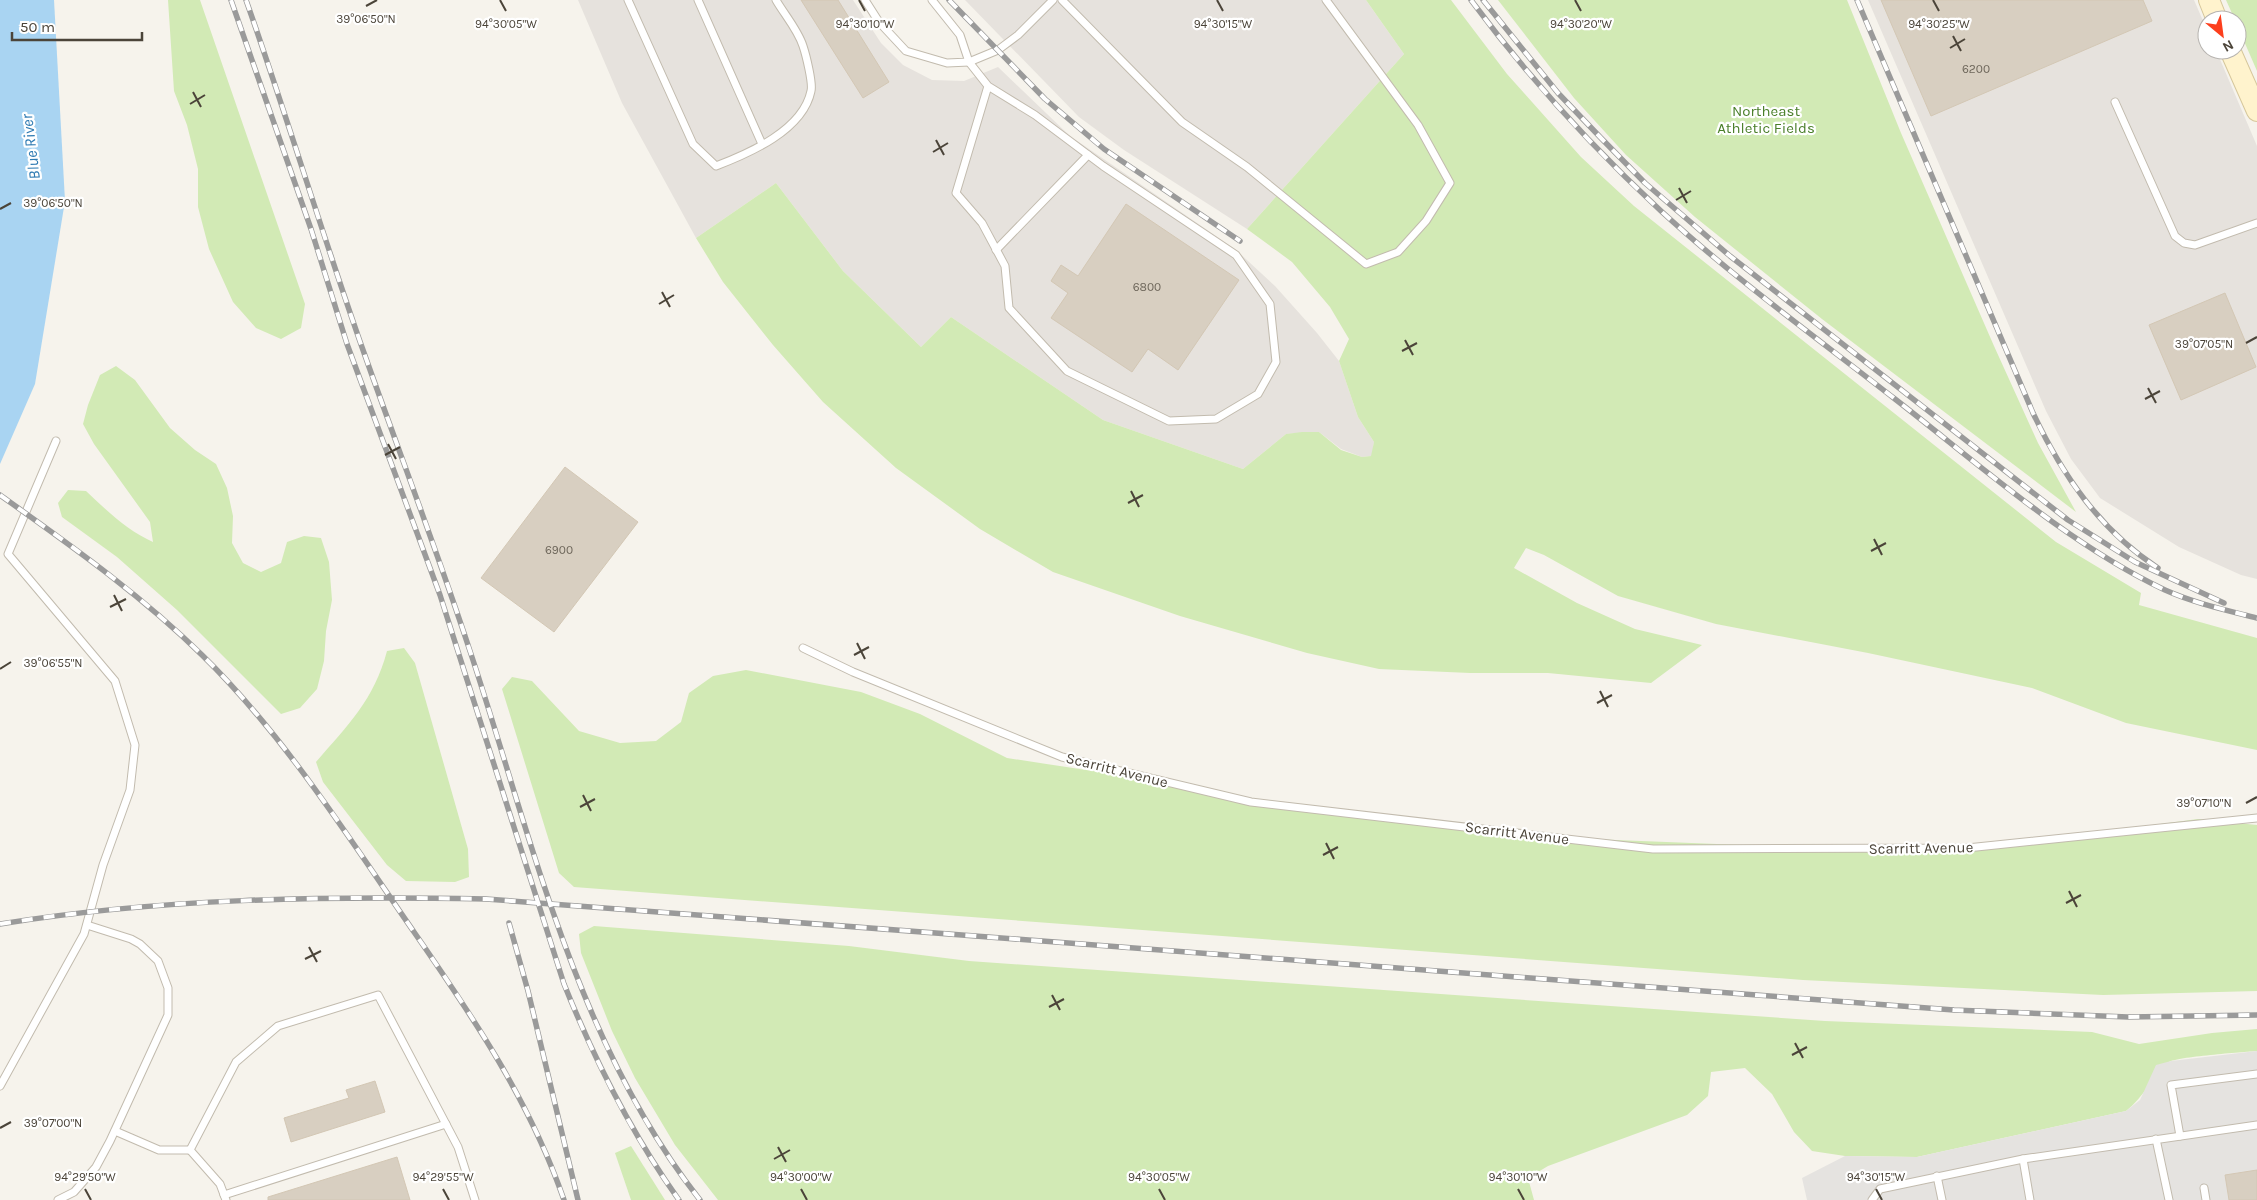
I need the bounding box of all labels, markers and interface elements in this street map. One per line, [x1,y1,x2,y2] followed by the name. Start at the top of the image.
[12,10,142,42] scale bar
[2197,10,2247,60] north arrow
[336,12,396,26] text: 39°06'50"N
[475,17,537,31] text: 94°30'05"W
[835,17,895,31] text: 94°30'10"W
[1194,17,1253,31] text: 94°30'15"W
[1550,17,1612,31] text: 94°30'20"W
[1908,17,1970,31] text: 94°30'25"W
[20,18,55,36] text: 50 m
[2220,36,2237,56] text: N
[1962,62,1990,76] house number: 6200
[1717,102,1815,137] park label: Northeast Athletic Fields
[17,113,44,181] water label: Blue River
[23,196,83,210] text: 39°06'50"N
[1133,280,1161,294] house number: 6800
[2175,337,2233,351] text: 39°07'05"N
[545,543,573,557] house number: 6900
[23,656,83,670] text: 39°06'55"N
[1064,749,1170,791] street label: Scarritt Avenue
[2176,796,2232,810] text: 39°07'10"N
[1464,818,1570,848] street label: Scarritt Avenue
[1869,838,1973,858] street label: Scarritt Avenue
[24,1116,82,1130] text: 39°07'00"N
[54,1170,116,1184] text: 94°29'50"W
[412,1170,474,1184] text: 94°29'55"W
[770,1170,832,1184] text: 94°30'00"W
[1128,1170,1190,1184] text: 94°30'05"W
[1488,1170,1548,1184] text: 94°30'10"W
[1847,1170,1906,1184] text: 94°30'15"W

